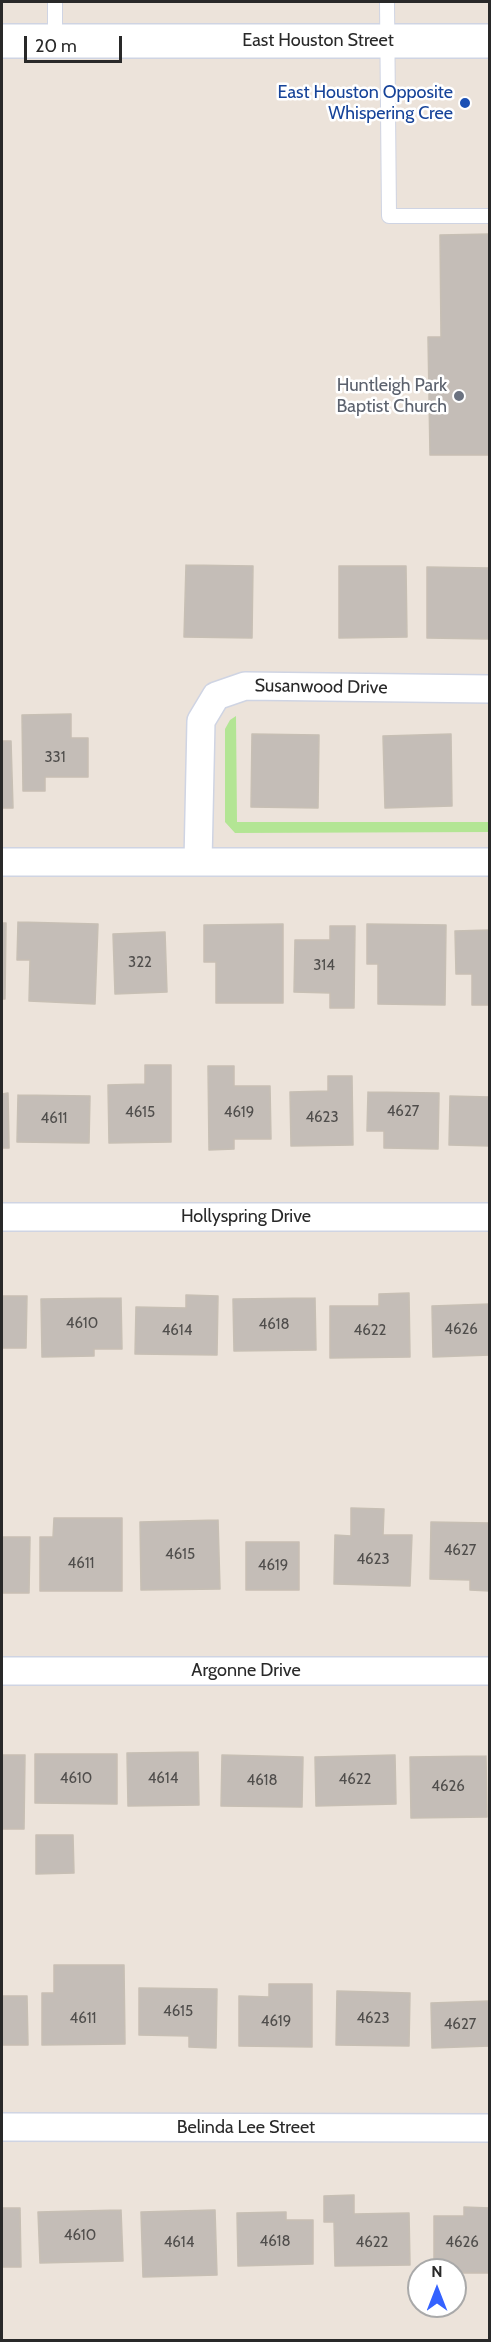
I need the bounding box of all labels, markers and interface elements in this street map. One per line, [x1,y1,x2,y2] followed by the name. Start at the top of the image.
[27,24,124,62] scale bar
[242,30,394,52] street label: East Houston Street
[35,35,77,57] text: 20 m
[277,82,453,124] place label: East Houston Opposite Whispering Cree
[458,96,472,110] marker: East Houston Opposite Whispering Cree
[337,375,447,418] place label: Huntleigh Park Baptist Church
[452,389,466,403] marker: Huntleigh Park Baptist Church
[254,675,388,699] street label: Susanwood Drive
[44,749,66,767] house number: 331
[128,954,152,972] house number: 322
[313,957,335,975] house number: 314
[387,1103,419,1121] house number: 4627
[125,1104,155,1122] house number: 4615
[224,1104,254,1122] house number: 4619
[305,1109,339,1127] house number: 4623
[41,1110,67,1128] house number: 4611
[181,1206,311,1228] street label: Hollyspring Drive
[66,1315,98,1333] house number: 4610
[258,1316,290,1334] house number: 4618
[444,1321,478,1339] house number: 4626
[162,1322,192,1340] house number: 4614
[354,1322,386,1340] house number: 4622
[444,1542,476,1560] house number: 4627
[165,1546,195,1564] house number: 4615
[356,1551,390,1569] house number: 4623
[68,1555,94,1573] house number: 4611
[258,1557,288,1575] house number: 4619
[191,1660,301,1682] street label: Argonne Drive
[60,1770,92,1788] house number: 4610
[148,1770,178,1788] house number: 4614
[339,1771,371,1789] house number: 4622
[246,1772,278,1790] house number: 4618
[431,1778,465,1796] house number: 4626
[163,2003,193,2021] house number: 4615
[70,2010,96,2028] house number: 4611
[356,2010,390,2028] house number: 4623
[261,2013,291,2031] house number: 4619
[444,2016,476,2034] house number: 4627
[177,2117,315,2139] street label: Belinda Lee Street
[64,2227,96,2245] house number: 4610
[259,2233,291,2251] house number: 4618
[164,2234,194,2252] house number: 4614
[356,2234,388,2252] house number: 4622
[445,2234,479,2252] house number: 4626
[407,2258,467,2318] north arrow
[431,2262,443,2281] text: N

